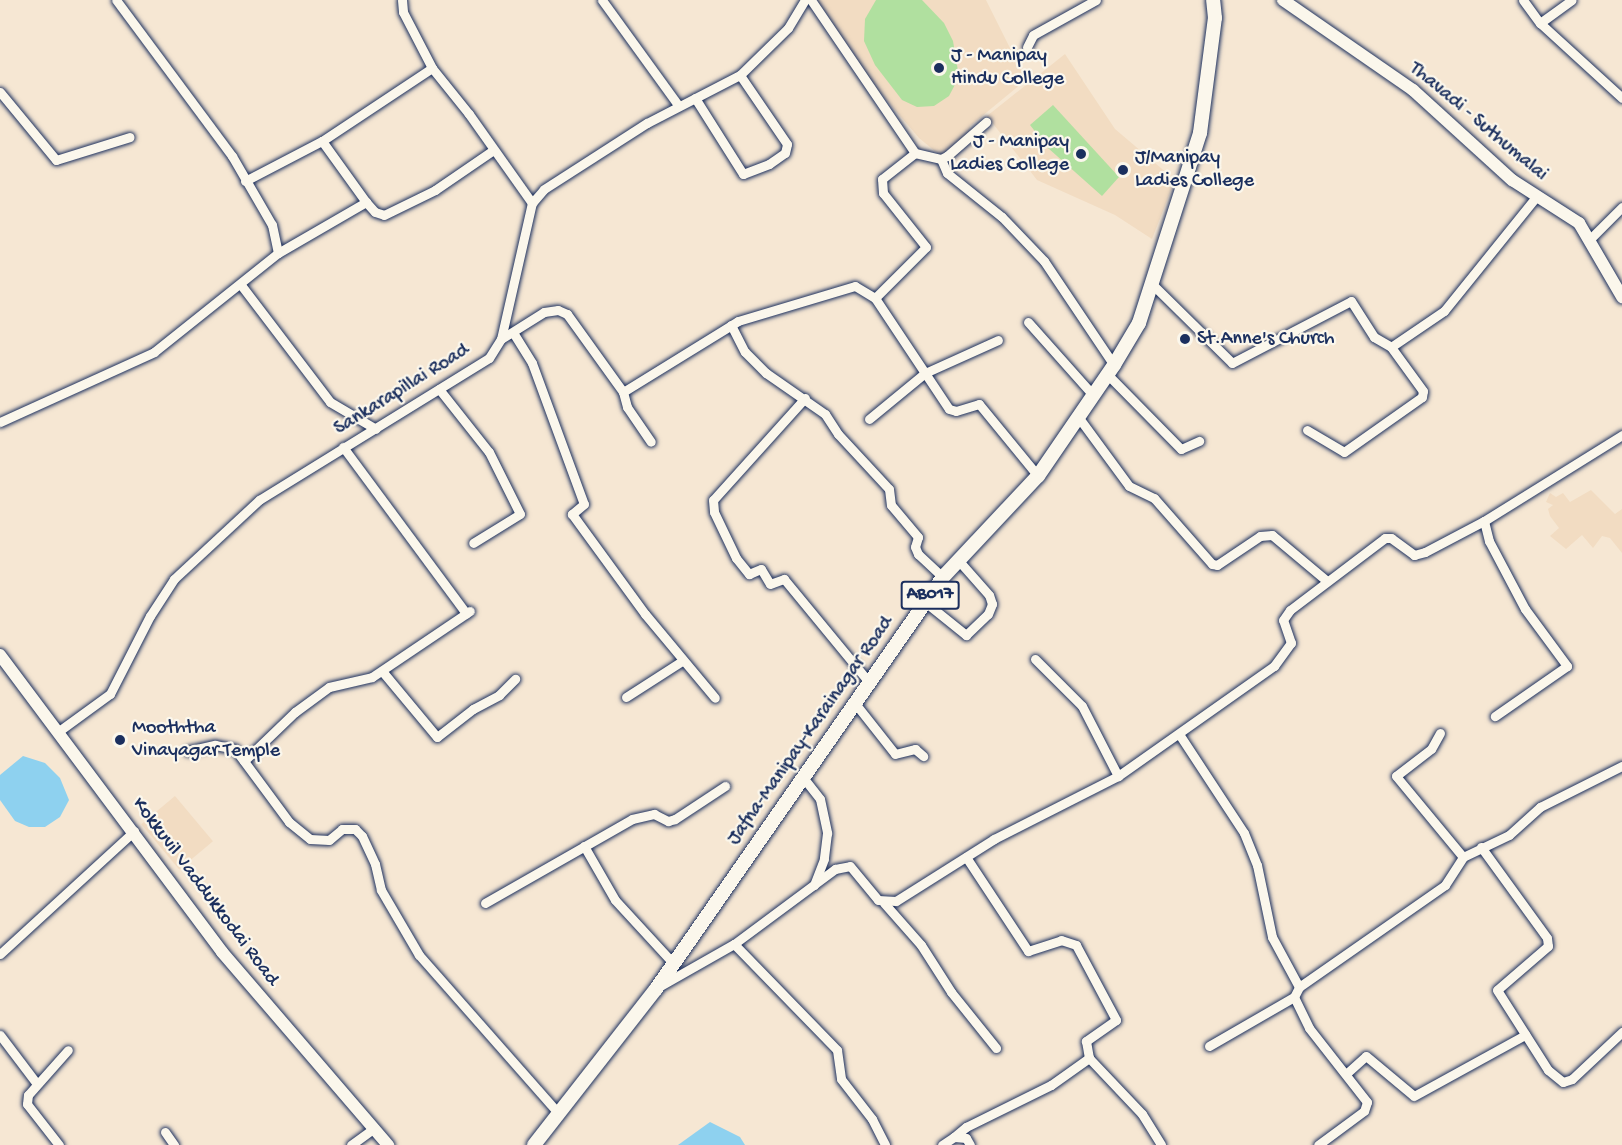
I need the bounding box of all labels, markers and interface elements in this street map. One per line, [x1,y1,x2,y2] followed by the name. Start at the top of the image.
[951,45,1064,92] place label: J - Manipay Hindu College
[1404,57,1552,187] street label: Thavadi - Suthumalai
[932,61,946,75] marker: J - Manipay Hindu College
[950,130,1069,177] place label: J - Manipay Ladies College
[1135,146,1254,193] place label: J/Manipay Ladies College
[1074,147,1088,161] marker: J - Manipay Ladies College
[1116,163,1130,177] marker: J/Manipay Ladies College
[1197,327,1335,351] place label: St.Anne's Church
[1178,332,1192,346] marker: St.Anne's Church
[330,339,474,441] street label: Sankarapillai Road
[900,580,960,610] road number: AB017
[723,612,899,850] street label: Jafna-Manipay-Karainagar Road
[132,716,280,763] place label: Mooththa Vinayagar Temple
[113,733,127,747] marker: Mooththa Vinayagar Temple
[126,793,284,991] street label: Kokkuvil Vaddukkodai Road

